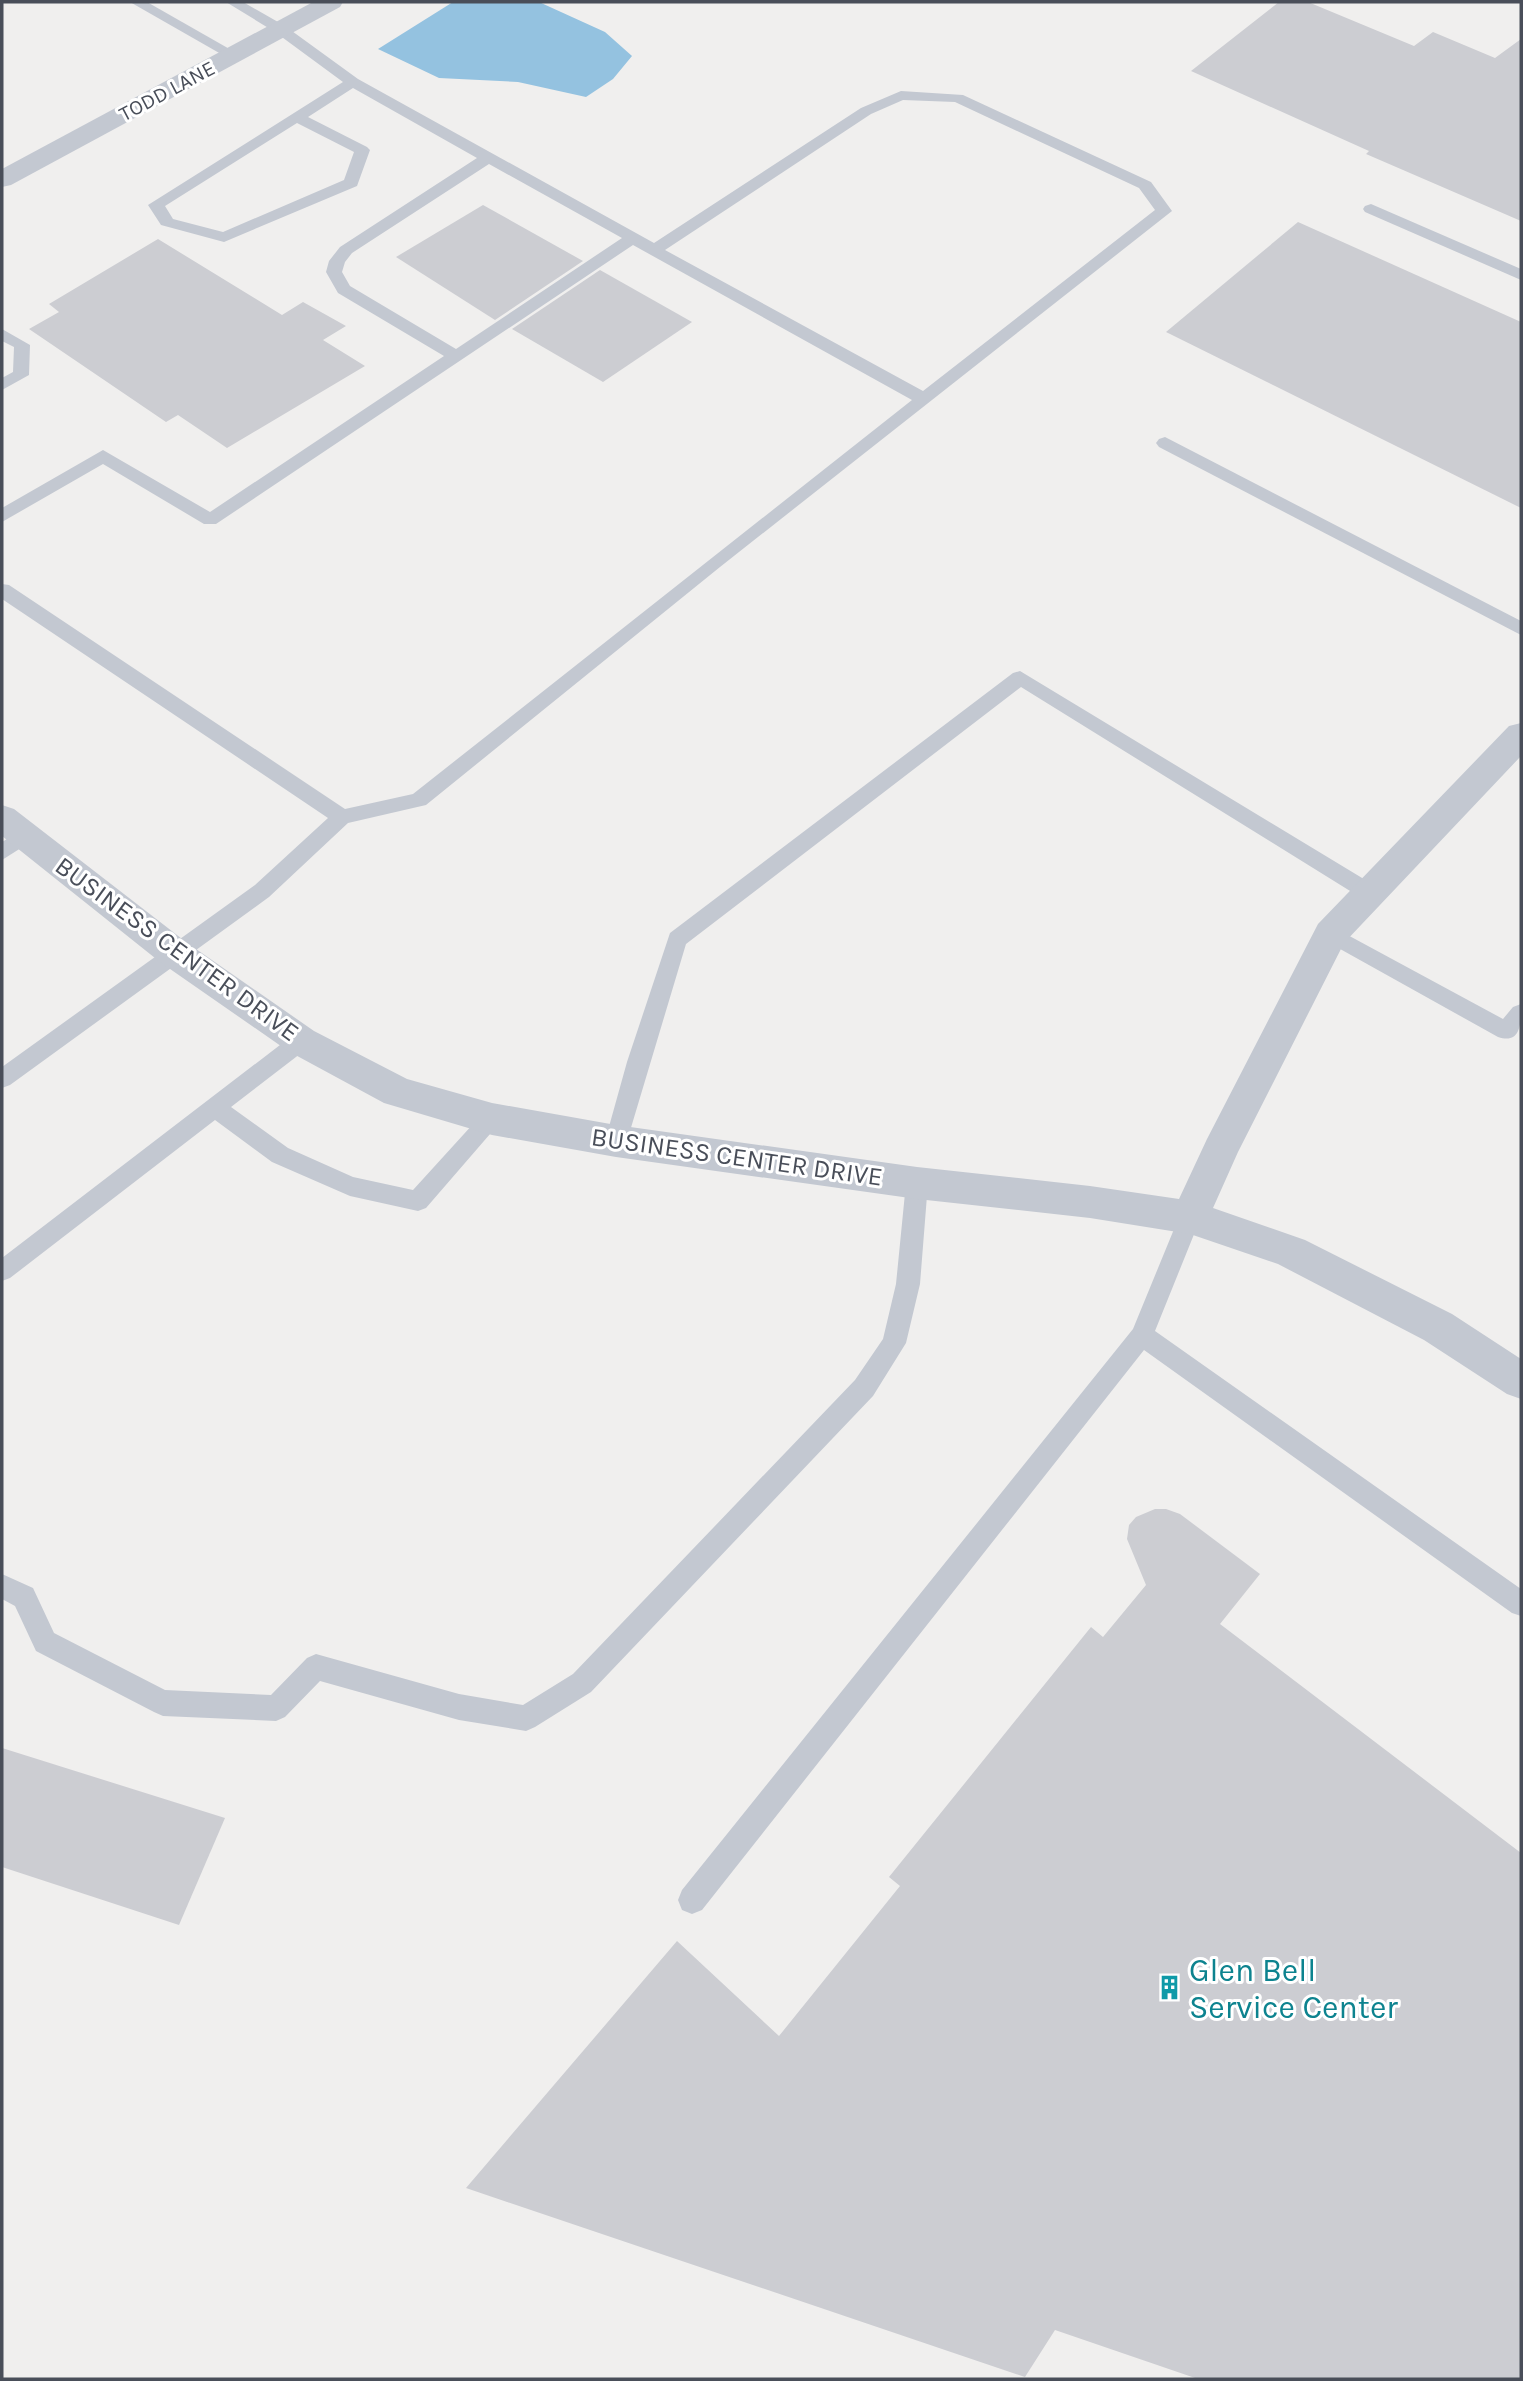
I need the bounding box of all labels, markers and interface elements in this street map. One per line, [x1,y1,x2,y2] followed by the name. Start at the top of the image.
[115,56,219,126] street label: TODD LANE
[49,850,305,1048] street label: BUSINESS CENTER DRIVE
[589,1121,885,1193] street label: BUSINESS CENTER DRIVE
[1189,1952,1398,2026] place label: Glen Bell Service Center
[1155,1974,1183,2002] building icon: Glen Bell Service Center

